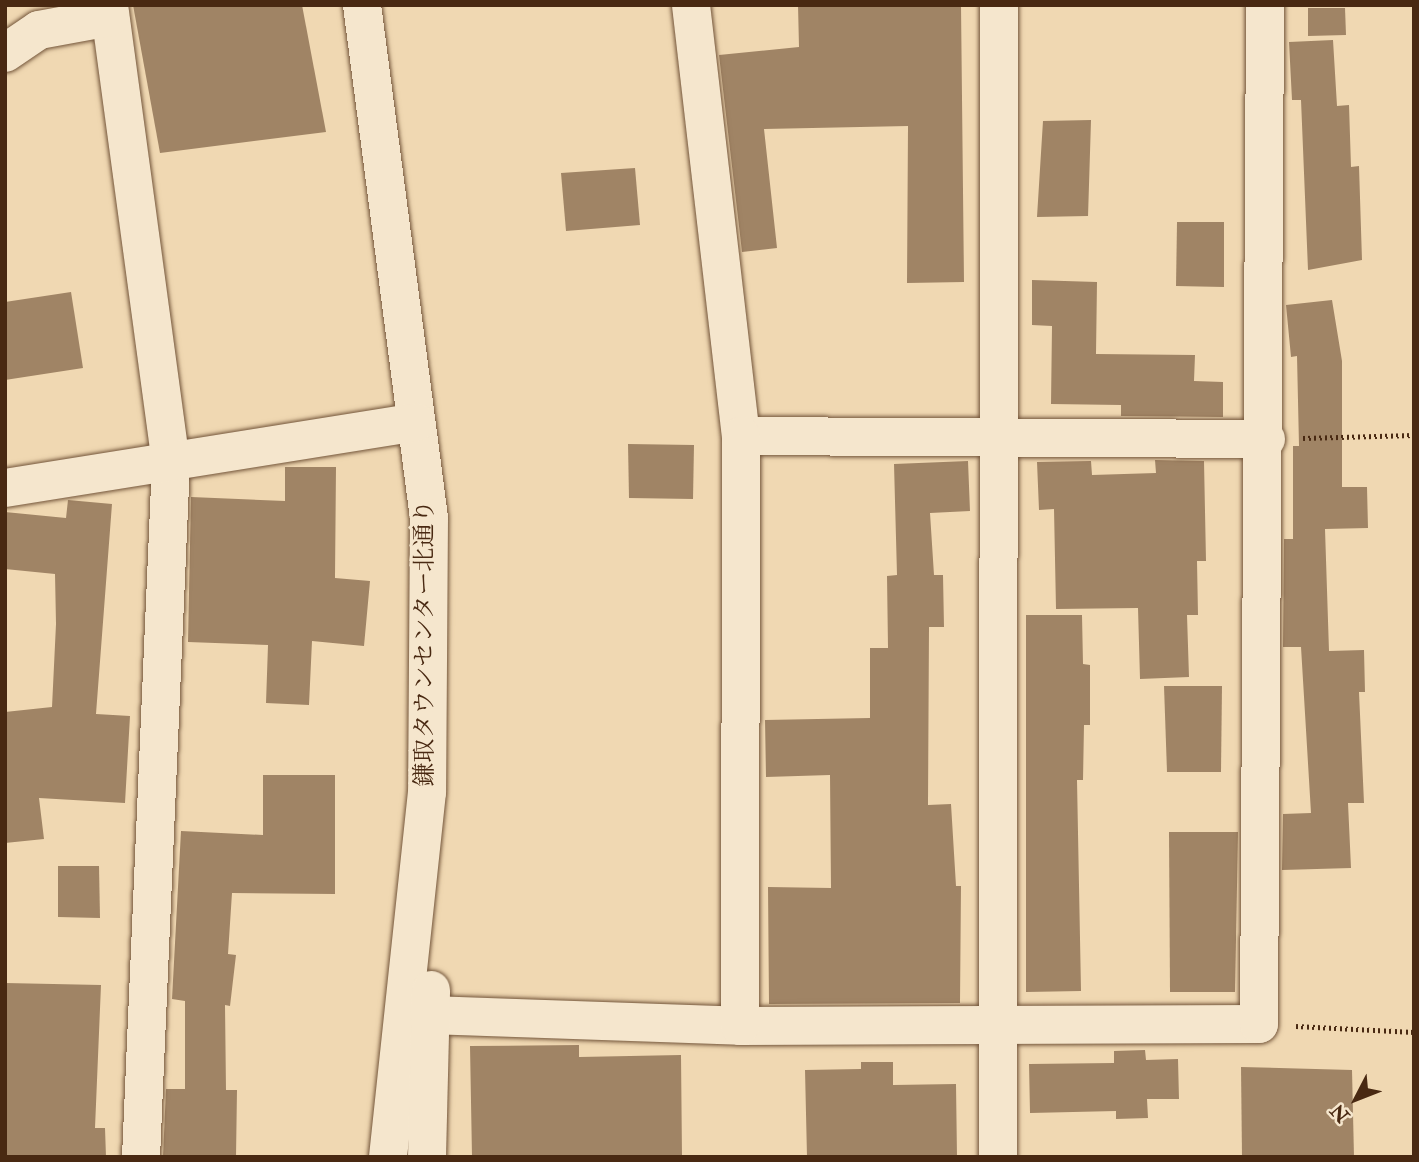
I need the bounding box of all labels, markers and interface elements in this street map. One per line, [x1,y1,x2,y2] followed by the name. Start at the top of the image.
[411,499,439,787] street label: 鎌取タウンセンター北通り
[1321,1064,1391,1134] north arrow
[1326,1099,1355,1127] text: N

